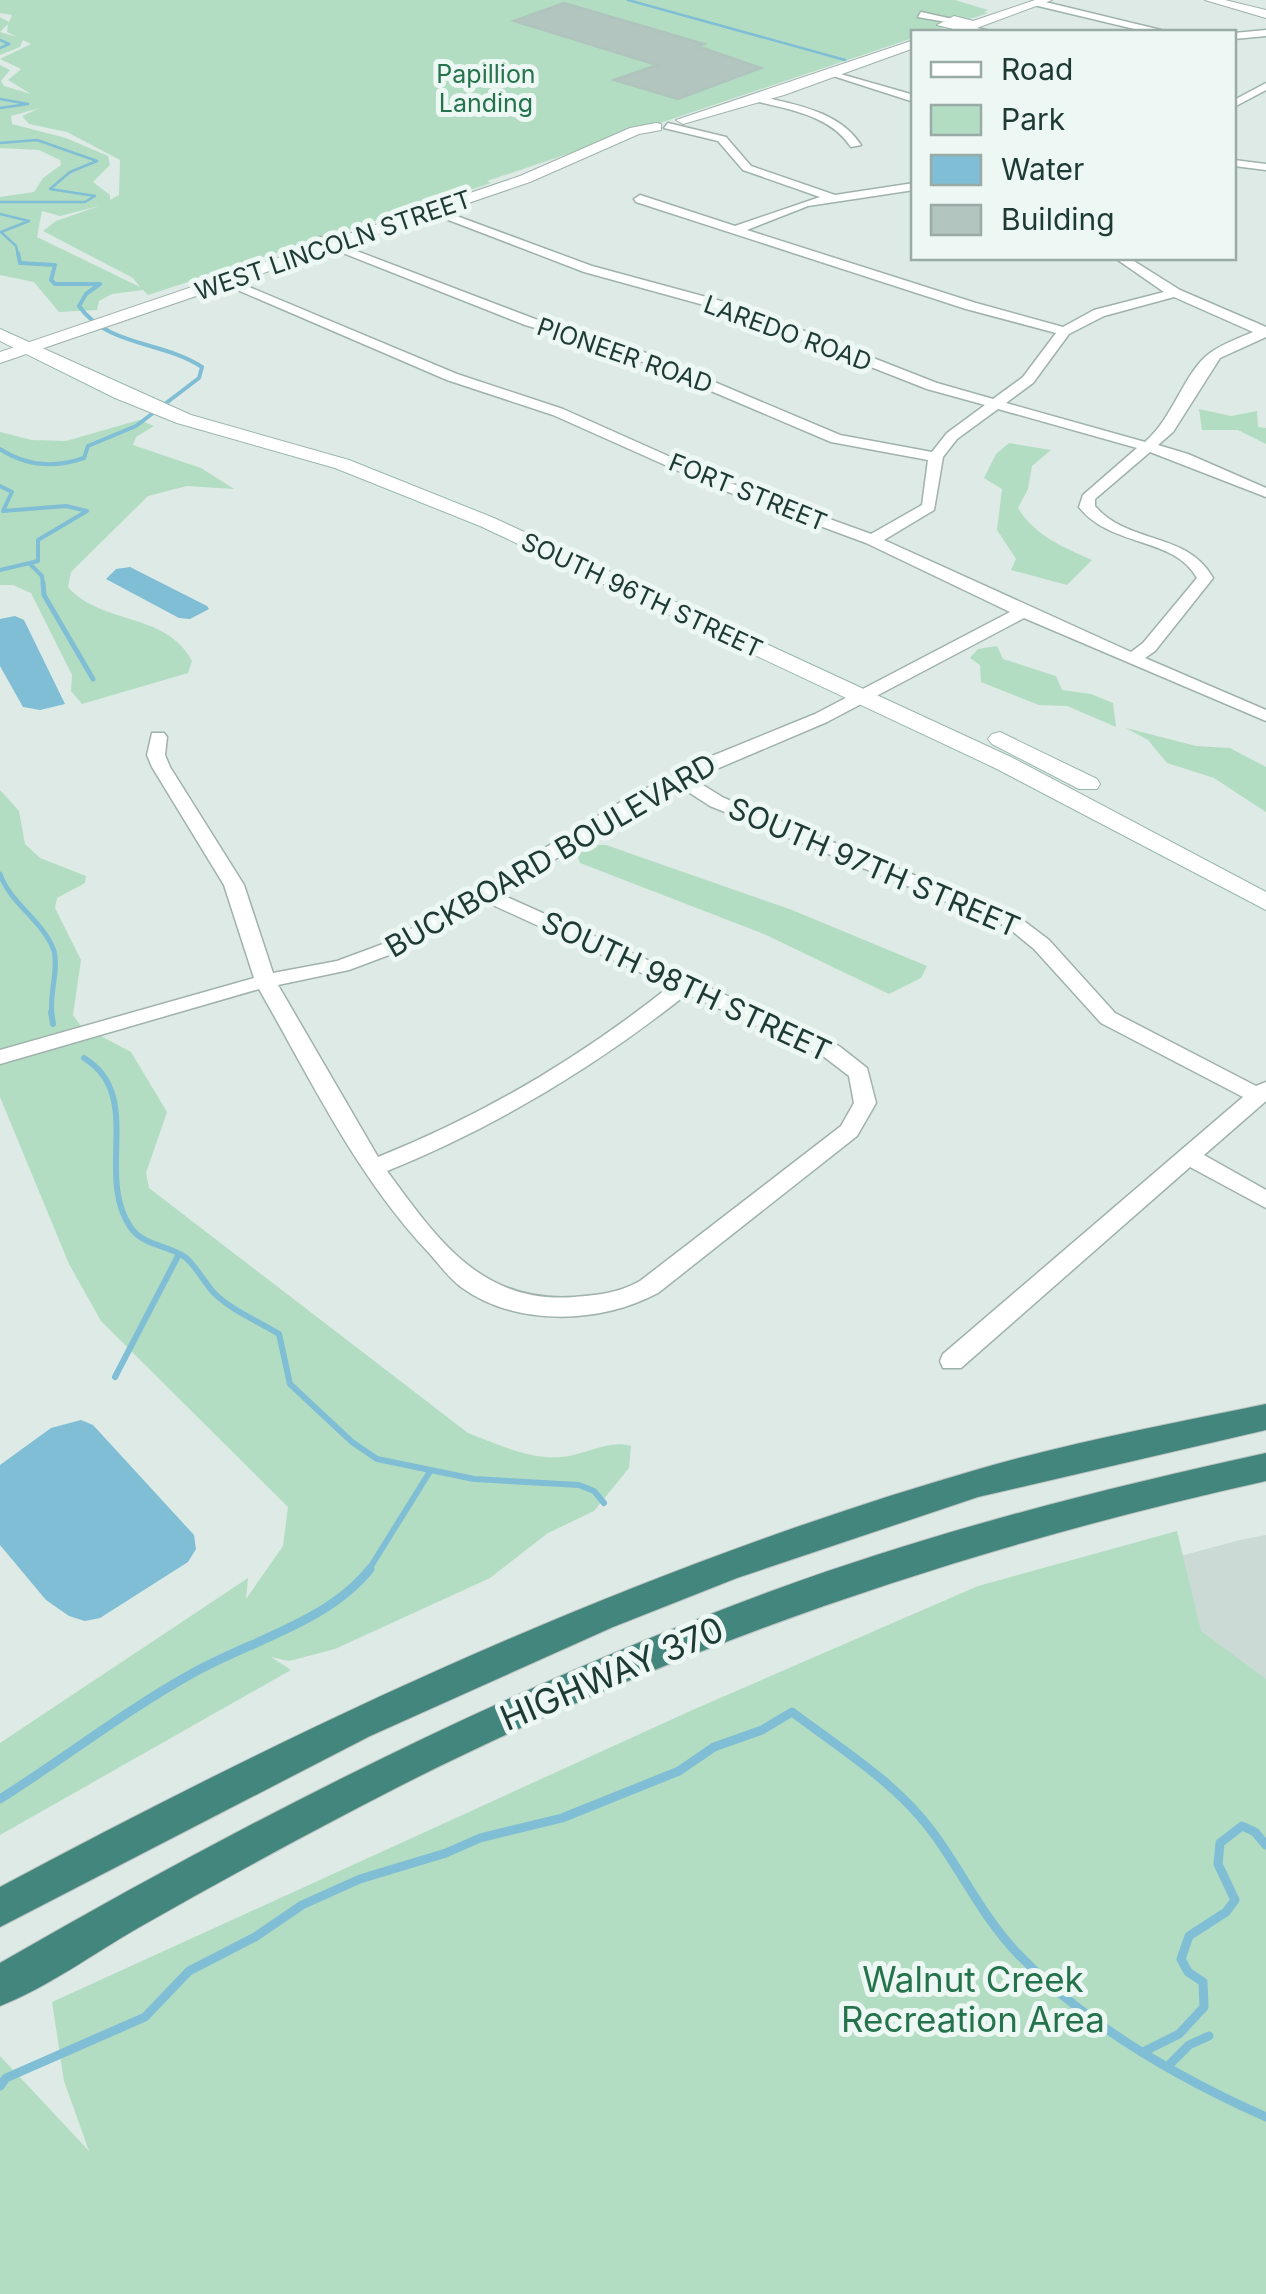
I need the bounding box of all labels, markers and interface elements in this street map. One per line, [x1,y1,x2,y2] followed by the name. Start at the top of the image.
[911,30,1236,260] legend
[1001,51,1073,87] text: Road
[436,59,536,118] park label: Papillion Landing
[1001,101,1066,137] text: Park
[1001,151,1084,187] text: Water
[191,184,475,306] street label: WEST LINCOLN STREET
[1001,201,1115,237] text: Building
[700,289,876,377] street label: LAREDO ROAD
[533,311,717,399] street label: PIONEER ROAD
[665,447,831,537] street label: FORT STREET
[517,526,767,664] street label: SOUTH 96TH STREET
[379,746,722,965] street label: BUCKBOARD BOULEVARD
[723,789,1026,945] street label: SOUTH 97TH STREET
[536,903,837,1069] street label: SOUTH 98TH STREET
[494,1607,729,1739] street label: HIGHWAY 370
[841,1958,1105,2040] park label: Walnut Creek Recreation Area

